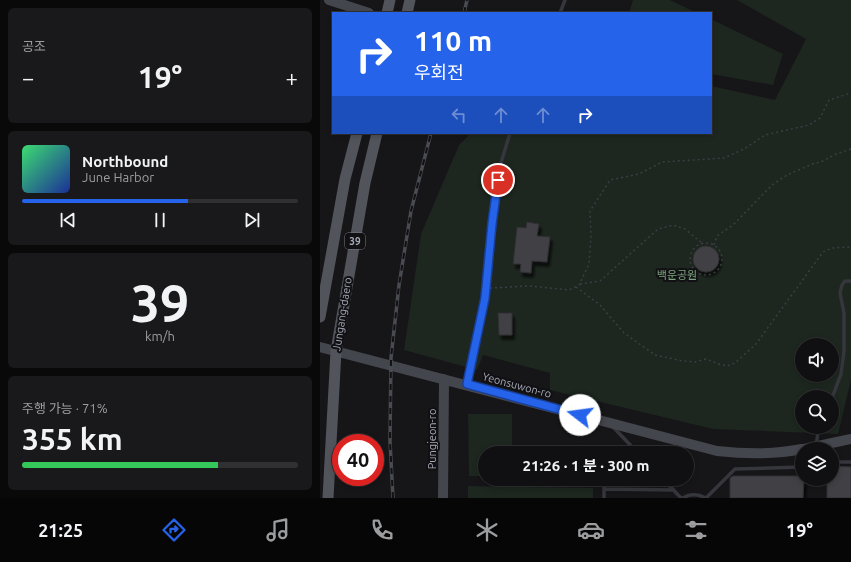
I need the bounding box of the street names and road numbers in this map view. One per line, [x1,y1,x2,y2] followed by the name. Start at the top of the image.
[345,233,365,249] road number: 39
[330,276,354,352] street label: Jungang-daero
[481,370,553,400] street label: Yeonsuwon-ro
[426,409,438,469] street label: Pungjeon-ro

